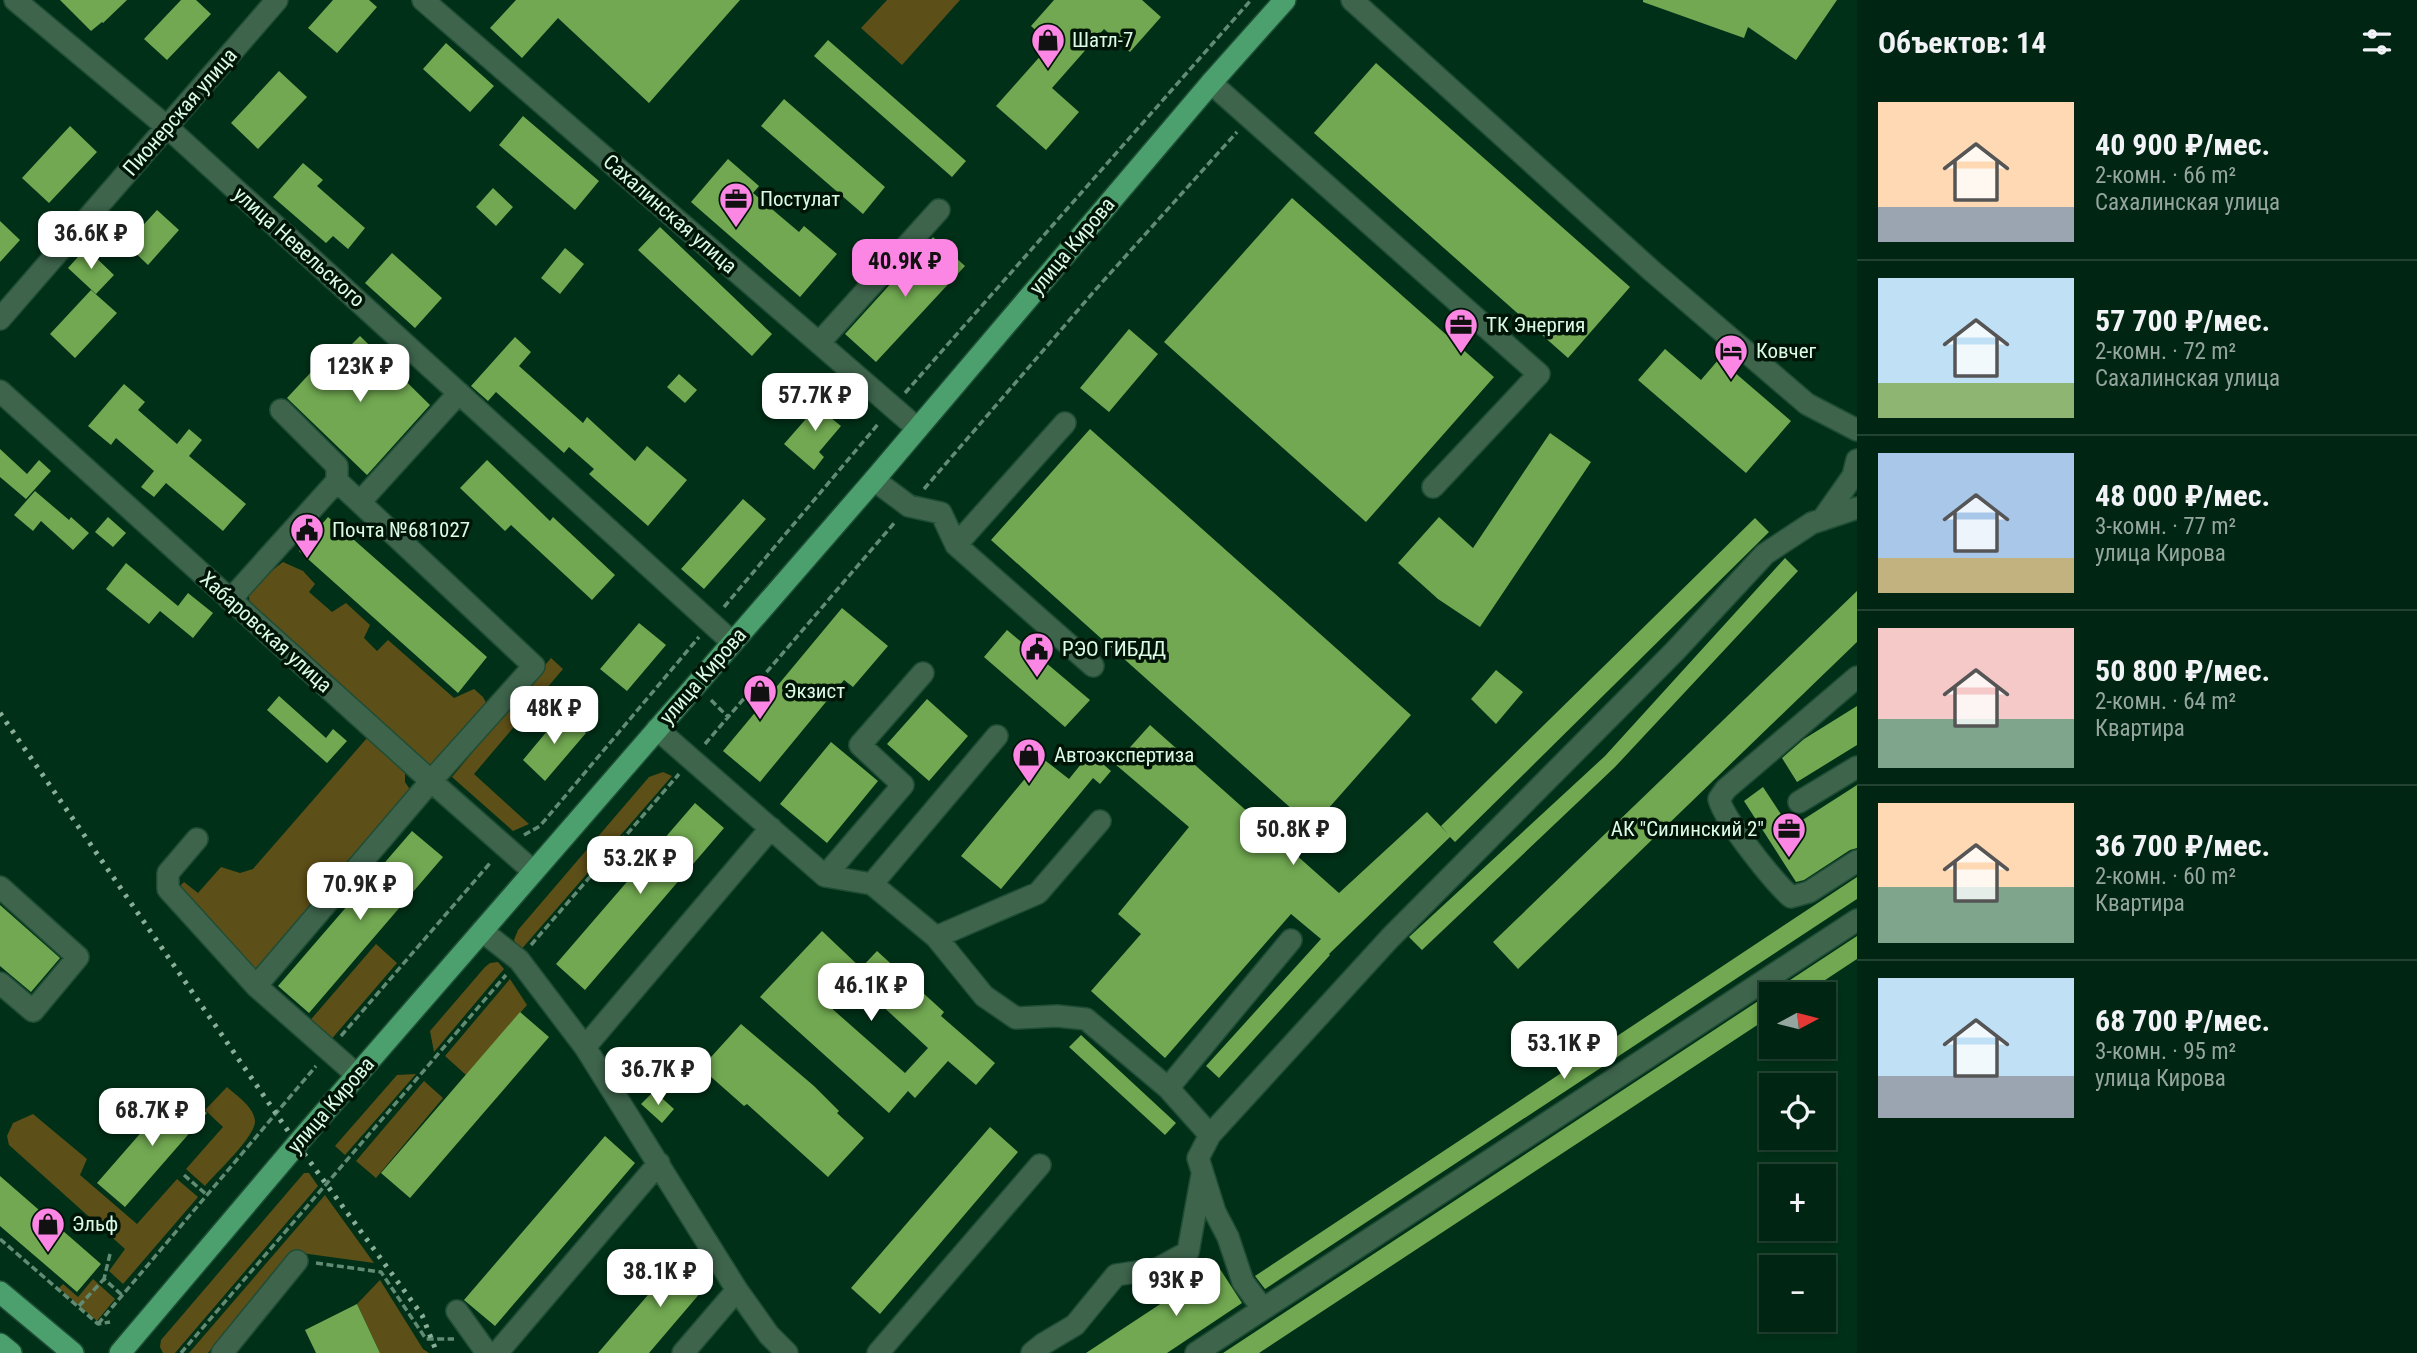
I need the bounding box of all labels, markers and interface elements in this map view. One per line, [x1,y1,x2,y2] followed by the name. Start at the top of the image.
[1029,21,1067,70] shop icon: Шатл-7
[2358,23,2396,61] icon: filters
[1878,25,2046,60] text: Объектов: 14
[1072,28,1133,52] place label: Шатл-7
[118,43,242,181] street label: Пионерская улица
[2095,127,2270,162] text: 40 900 ₽/мес.
[1934,130,2018,214] icon: home
[598,150,742,278] street label: Сахалинская улица
[2095,162,2236,189] text: 2-комн. · 66 m²
[717,180,755,229] office icon: Постулат
[229,182,369,312] street label: улица Невельского
[760,187,840,211] place label: Постулат
[2095,189,2280,216] text: Сахалинская улица
[1024,193,1120,299] street label: улица Кирова
[26,212,156,271] pin: 36.6K ₽
[54,220,128,247] text: 36.6K ₽
[840,240,970,299] pin: 40.9K ₽
[868,248,942,275] text: 40.9K ₽
[2095,303,2270,338] text: 57 700 ₽/мес.
[1442,306,1480,355] office icon: ТК Энергия
[1934,306,2018,390] icon: home
[1486,313,1585,337] place label: ТК Энергия
[1712,332,1750,381] hotel icon: Ковчег
[2095,338,2236,365] text: 2-комн. · 72 m²
[1756,339,1817,363] place label: Ковчег
[303,344,417,404] pin: 123K ₽
[326,353,394,380] text: 123K ₽
[2095,365,2280,392] text: Сахалинская улица
[750,374,880,433] pin: 57.7K ₽
[778,382,852,409] text: 57.7K ₽
[2095,478,2270,513] text: 48 000 ₽/мес.
[1934,481,2018,565] icon: home
[288,511,326,560] public building icon: Почта №681027
[2095,513,2236,540] text: 3-комн. · 77 m²
[332,518,470,542] place label: Почта №681027
[2095,540,2226,567] text: улица Кирова
[195,567,337,697] street label: Хабаровская улица
[655,623,751,729] street label: улица Кирова
[1018,630,1056,679] public building icon: РЭО ГИБДД
[1062,637,1166,661] place label: РЭО ГИБДД
[2095,653,2270,688] text: 50 800 ₽/мес.
[1934,656,2018,740] icon: home
[741,672,779,721] shop icon: Экзист
[784,679,845,703] place label: Экзист
[505,686,603,746] pin: 48K ₽
[2095,688,2236,715] text: 2-комн. · 64 m²
[526,695,582,722] text: 48K ₽
[2095,715,2185,742] text: Квартира
[1010,736,1048,785] shop icon: Автоэкспертиза
[1054,743,1194,767] place label: Автоэкспертиза
[1228,808,1358,867] pin: 50.8K ₽
[1770,810,1808,859] office icon: АК "Силинский 2"
[1256,816,1330,843] text: 50.8K ₽
[1611,817,1764,841] place label: АК "Силинский 2"
[2095,828,2270,863] text: 36 700 ₽/мес.
[1934,831,2018,915] icon: home
[575,836,705,896] pin: 53.2K ₽
[603,845,677,872] text: 53.2K ₽
[295,862,425,922] pin: 70.9K ₽
[2095,863,2236,890] text: 2-комн. · 60 m²
[323,871,397,898] text: 70.9K ₽
[2095,890,2185,917] text: Квартира
[806,964,936,1023] pin: 46.1K ₽
[834,972,908,999] text: 46.1K ₽
[1759,982,1836,1059] north arrow
[1759,982,1836,1332] map controls
[2095,1003,2270,1038] text: 68 700 ₽/мес.
[1934,1006,2018,1090] icon: home
[1499,1021,1629,1081] pin: 53.1K ₽
[1527,1030,1601,1057] text: 53.1K ₽
[2095,1038,2236,1065] text: 3-комн. · 95 m²
[593,1048,723,1107] pin: 36.7K ₽
[283,1052,379,1158] street label: улица Кирова
[621,1056,695,1083] text: 36.7K ₽
[2095,1065,2226,1092] text: улица Кирова
[1759,1073,1836,1150] button: locate
[87,1088,217,1148] pin: 68.7K ₽
[115,1097,189,1124] text: 68.7K ₽
[1759,1164,1836,1241] button: +
[29,1205,67,1254] shop icon: Эльф
[72,1212,118,1236] place label: Эльф
[595,1250,725,1309] pin: 38.1K ₽
[1759,1255,1836,1332] button: −
[623,1258,697,1285] text: 38.1K ₽
[1127,1258,1225,1318] pin: 93K ₽
[1148,1267,1204,1294] text: 93K ₽

